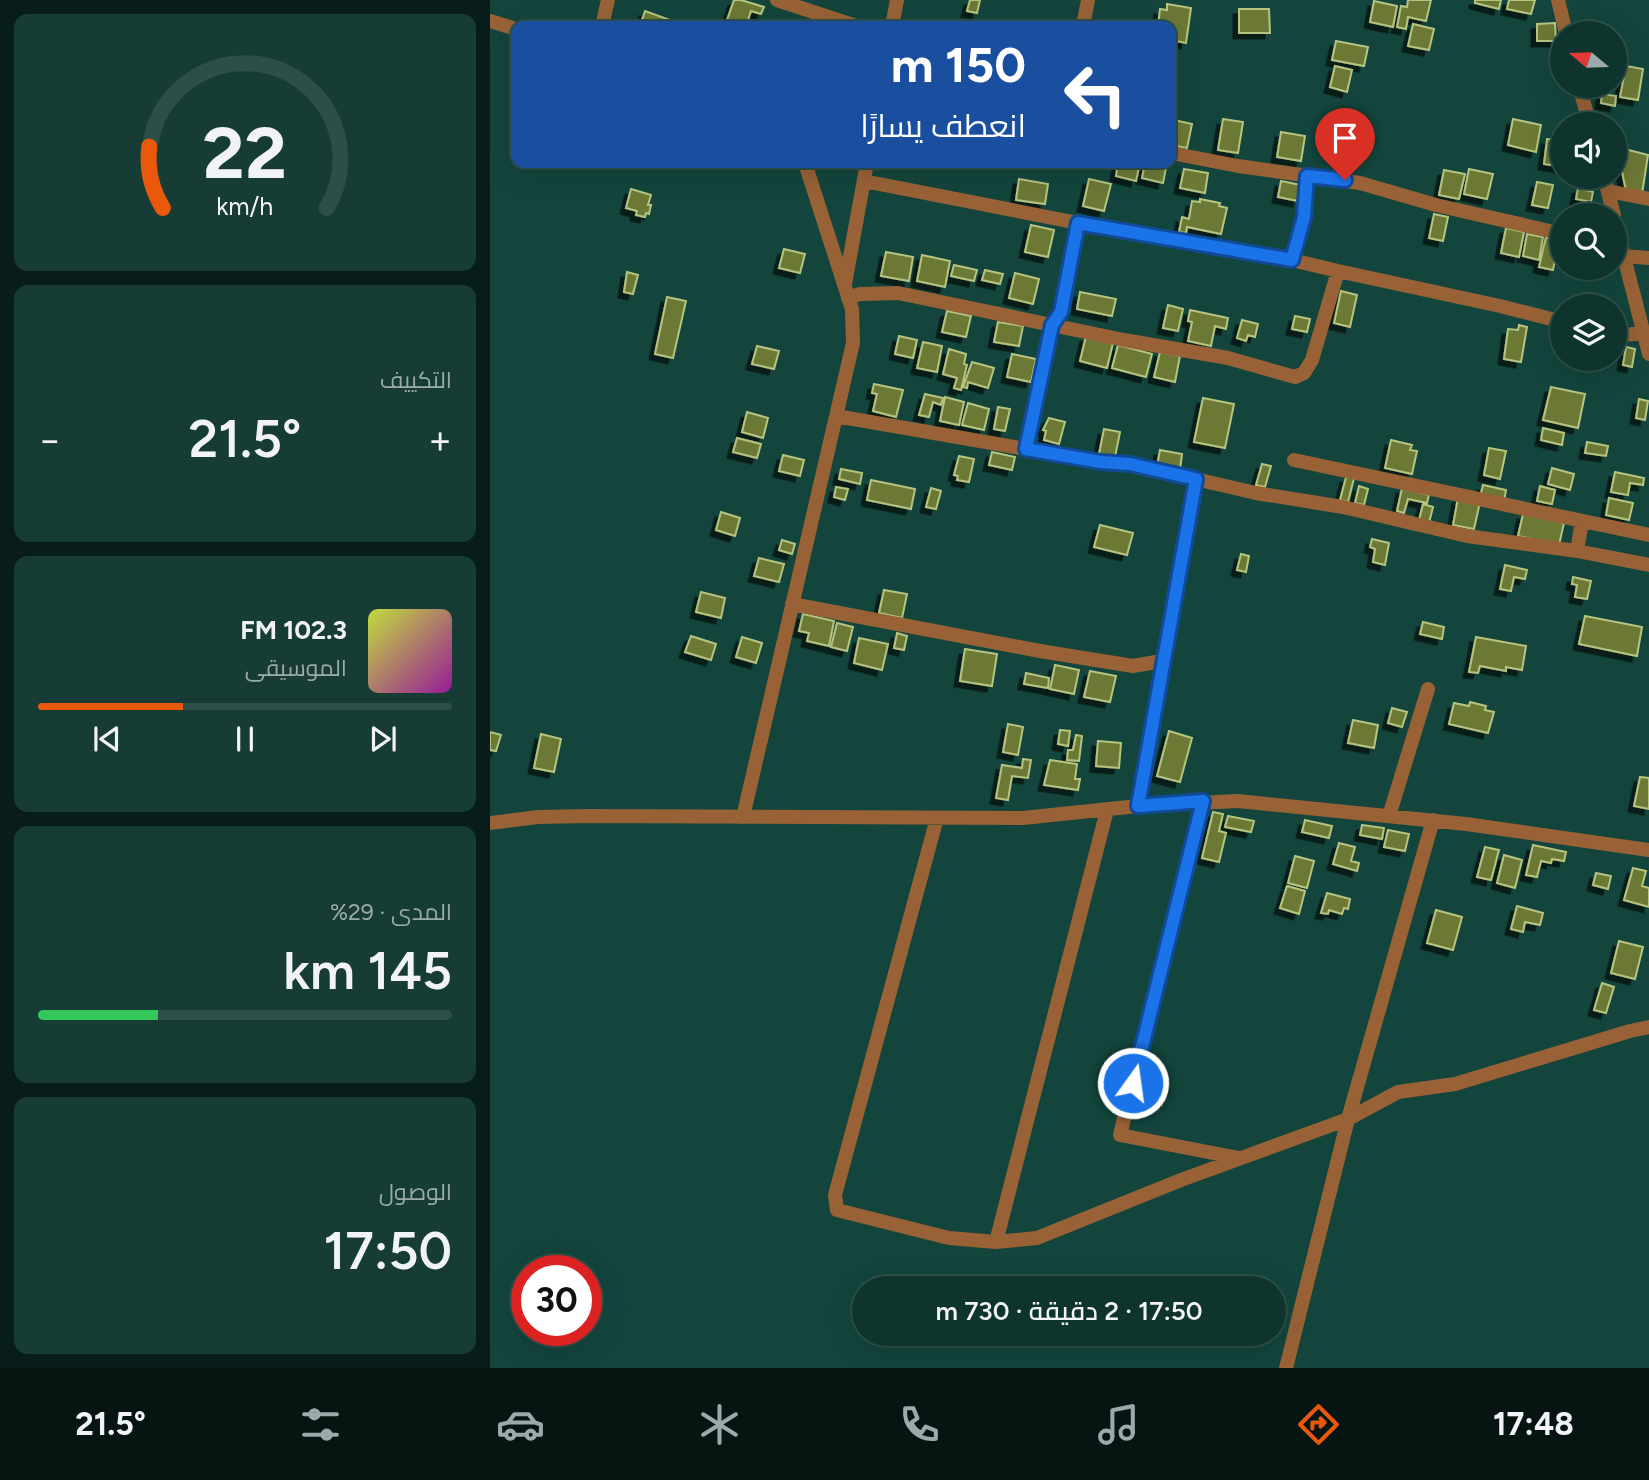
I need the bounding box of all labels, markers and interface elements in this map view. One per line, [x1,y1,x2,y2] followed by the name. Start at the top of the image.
[1550,21,1628,98] north arrow
[1550,21,1627,371] map controls
[891,35,1026,94] text: 150 m
[1050,49,1141,140] icon: left
[860,107,1026,145] text: انعطف يسارًا
[1315,108,1375,180] pin
[203,110,287,197] text: 22
[1550,112,1627,189] button: sound
[1326,119,1364,157] icon: arrive
[216,191,274,221] text: km/h
[1550,203,1627,280] button: search
[1550,294,1627,371] button: layers
[380,366,452,394] text: التكييف
[188,408,302,470] text: 21.5°
[38,417,62,463] text: −
[428,417,452,463] text: +
[240,614,347,646] text: 102.3 FM
[245,654,347,682] text: الموسيقى
[88,720,126,758] icon: previous
[226,720,264,758] icon: pause
[364,720,402,758] icon: next
[330,898,452,926] text: المدى · 29%
[283,940,452,1002] text: 145 km
[1096,1046,1170,1120] position arrow
[379,1178,452,1206] text: الوصول
[323,1220,452,1282] text: 17:50
[511,1255,602,1346] speed limit sign: 30
[935,1295,1203,1327] text: 17:50 · 2 دقيقة · 730 m
[296,1400,345,1449] icon: filters
[496,1400,545,1449] icon: car
[695,1400,744,1449] icon: climate
[895,1400,944,1449] icon: phone
[1094,1400,1143,1449] icon: music
[1294,1400,1343,1449] icon: directions
[75,1405,146,1443] text: 21.5°
[1493,1405,1574,1443] text: 17:48

